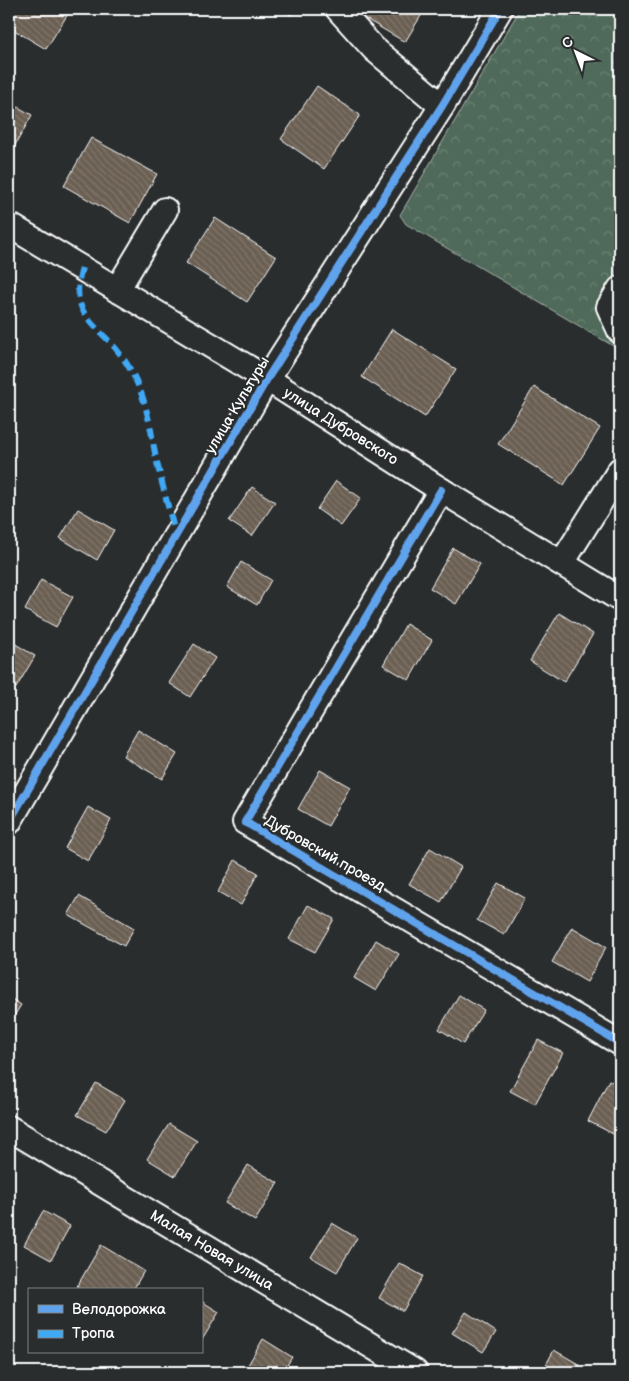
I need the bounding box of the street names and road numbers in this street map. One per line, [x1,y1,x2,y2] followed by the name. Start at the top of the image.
[201,353,274,457] street label: улица Культуры
[280,383,402,469] street label: улица Дубровского
[261,811,388,896] street label: Дубровский проезд
[147,1206,277,1295] street label: Малая Новая улица

